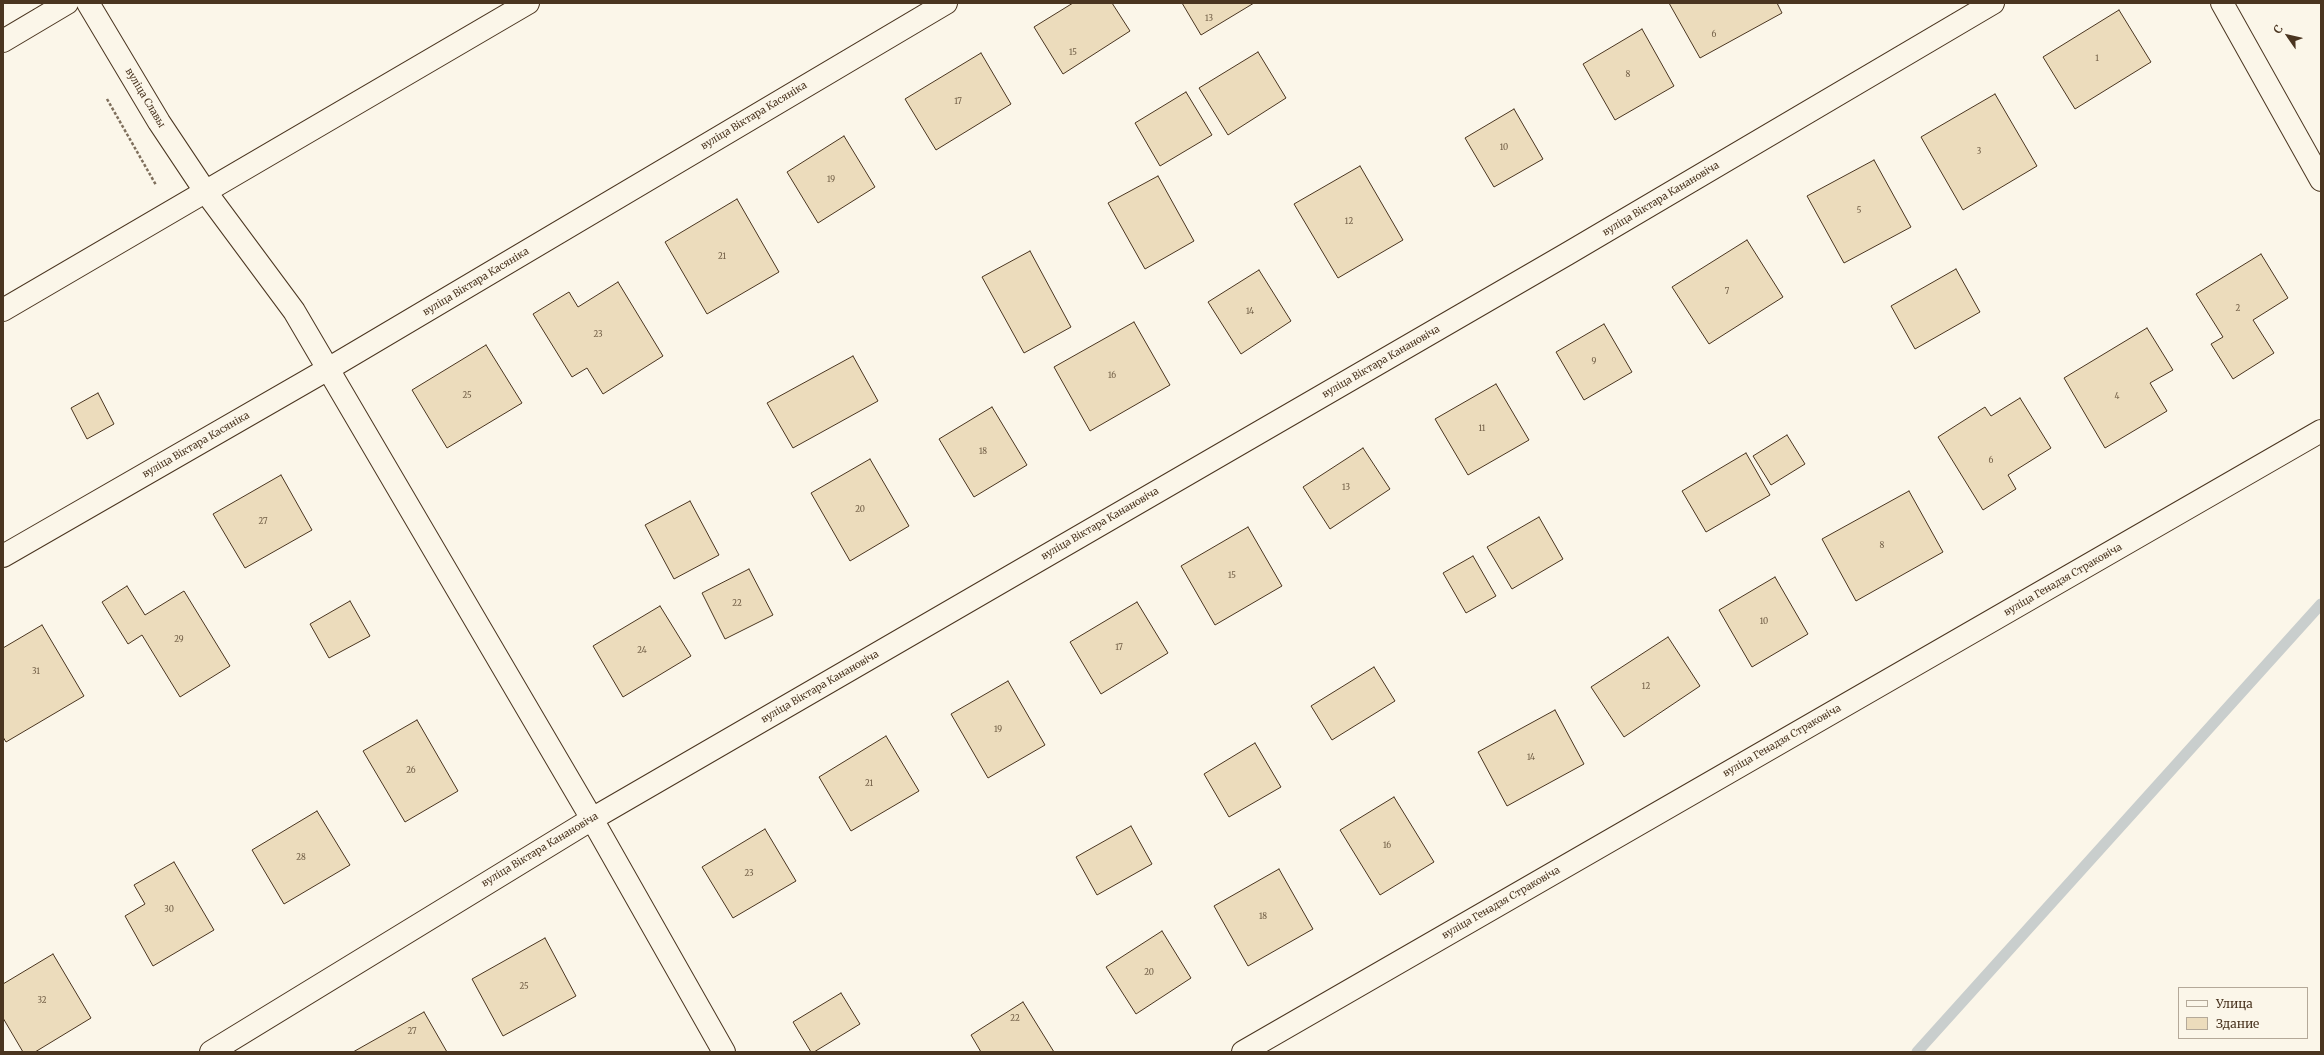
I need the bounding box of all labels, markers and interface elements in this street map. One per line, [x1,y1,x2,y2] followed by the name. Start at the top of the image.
[1205,14,1213,24] house number: 13
[2268,16,2308,56] north arrow
[2270,22,2286,36] text: С
[1712,30,1716,40] house number: 6
[1069,48,1077,58] house number: 15
[2095,54,2099,64] house number: 1
[123,66,167,130] street label: вуліца Славы
[1626,70,1630,80] house number: 8
[699,80,809,152] street label: вуліца Віктара Касяніка
[954,97,962,107] house number: 17
[1500,143,1508,153] house number: 10
[1977,147,1981,157] house number: 3
[1600,159,1722,239] street label: вуліца Віктара Канановіча
[827,175,835,185] house number: 19
[1857,206,1861,216] house number: 5
[1345,217,1353,227] house number: 12
[421,246,531,318] street label: вуліца Віктара Касяніка
[718,252,726,262] house number: 21
[1725,287,1729,297] house number: 7
[2236,304,2240,314] house number: 2
[1246,307,1254,317] house number: 14
[1320,323,1442,401] street label: вуліца Віктара Канановіча
[593,330,603,340] house number: 23
[1592,357,1596,367] house number: 9
[1108,371,1116,381] house number: 16
[462,391,472,401] house number: 25
[2115,392,2119,402] house number: 4
[140,409,252,481] street label: вуліца Віктара Касяніка
[1479,424,1485,434] house number: 11
[979,447,987,457] house number: 18
[1989,456,1993,466] house number: 6
[1342,483,1350,493] house number: 13
[1039,485,1161,563] street label: вуліца Віктара Канановіча
[855,505,865,515] house number: 20
[258,517,268,527] house number: 27
[1880,541,1884,551] house number: 8
[2002,541,2124,619] street label: вуліца Генадзя Страковіча
[1228,571,1236,581] house number: 15
[732,599,742,609] house number: 22
[1760,617,1768,627] house number: 10
[174,635,184,645] house number: 29
[1115,643,1123,653] house number: 17
[637,646,647,656] house number: 24
[759,648,881,726] street label: вуліца Віктара Канановіча
[32,667,40,677] house number: 31
[1642,682,1650,692] house number: 12
[1721,702,1843,780] street label: вуліца Генадзя Страковіча
[994,725,1002,735] house number: 19
[1527,753,1535,763] house number: 14
[406,766,416,776] house number: 26
[865,779,873,789] house number: 21
[479,810,601,890] street label: вуліца Віктара Канановіча
[1383,841,1391,851] house number: 16
[296,853,306,863] house number: 28
[1440,864,1562,942] street label: вуліца Генадзя Страковіча
[744,869,754,879] house number: 23
[164,905,174,915] house number: 30
[1259,912,1267,922] house number: 18
[1144,968,1154,978] house number: 20
[519,982,529,992] house number: 25
[2178,987,2308,1039] legend
[37,996,47,1006] house number: 32
[2216,996,2253,1011] text: Улица
[1010,1014,1020,1024] house number: 22
[2216,1016,2259,1031] text: Здание
[407,1027,417,1037] house number: 27

